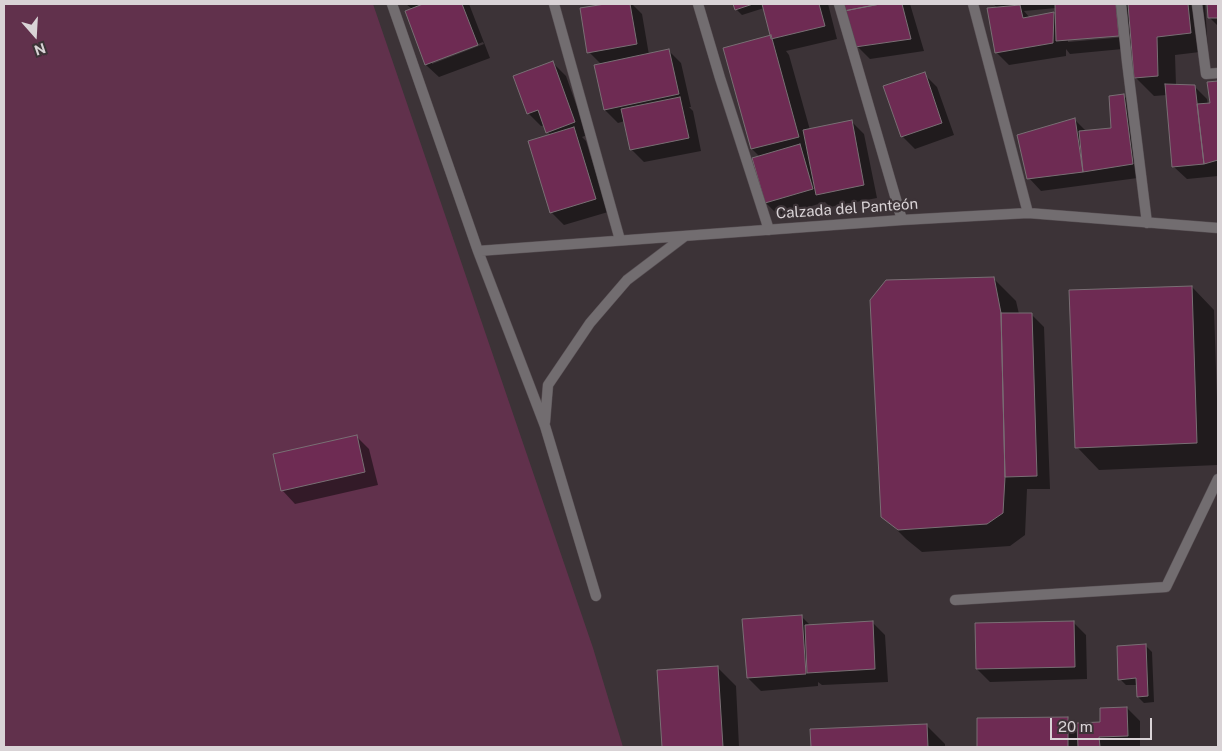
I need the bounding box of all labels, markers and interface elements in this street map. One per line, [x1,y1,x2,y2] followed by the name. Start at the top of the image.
[10,10,60,60] north arrow
[32,40,48,59] text: N
[775,195,919,223] street label: Calzada del Panteón
[1052,708,1154,740] scale bar
[1058,718,1093,735] text: 20 m

